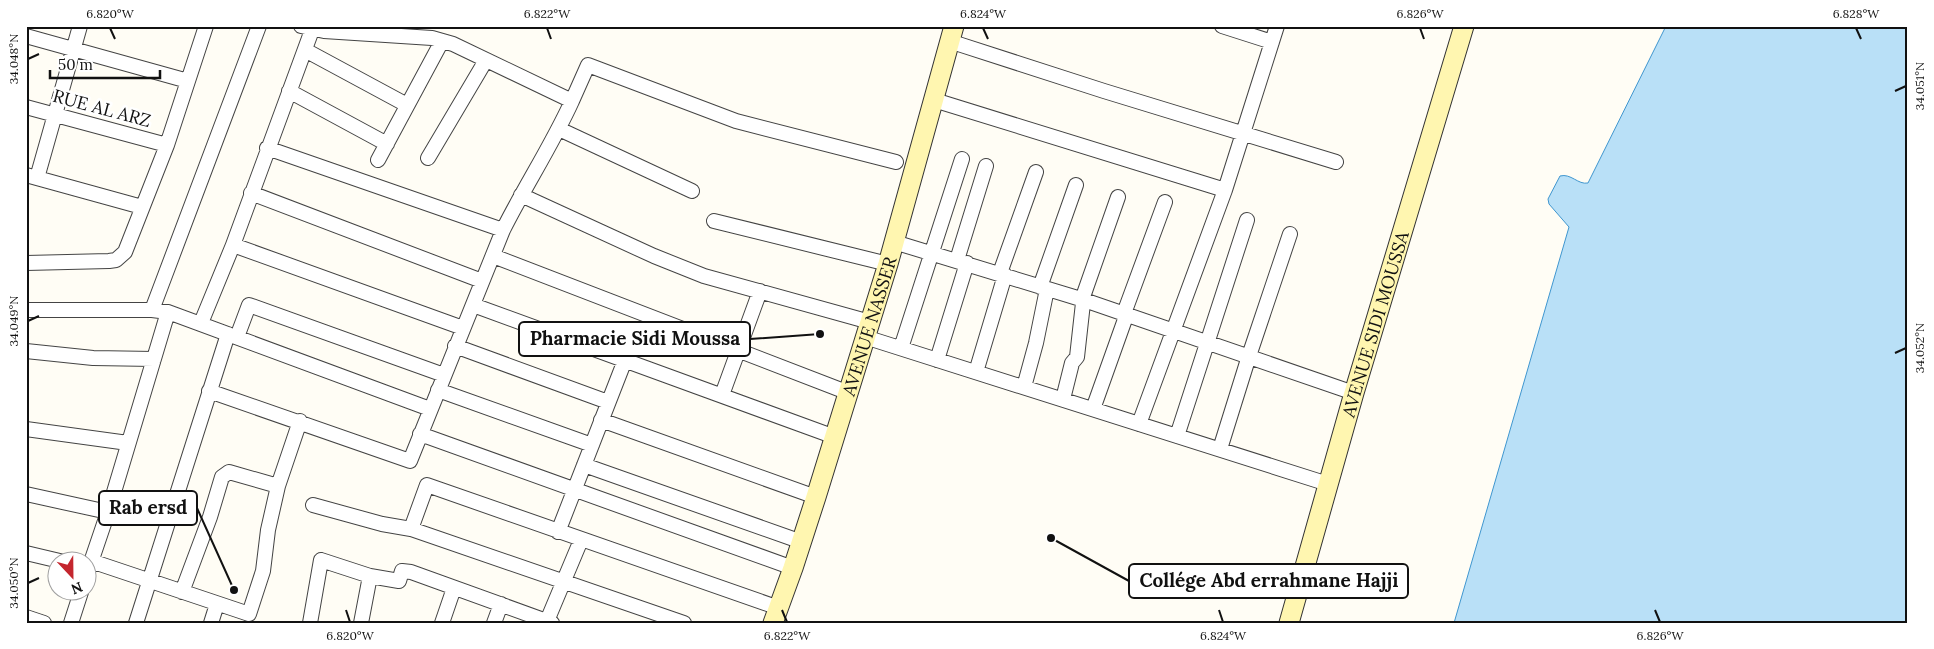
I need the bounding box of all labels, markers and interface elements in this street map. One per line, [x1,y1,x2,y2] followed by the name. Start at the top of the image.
[86,6,135,21] text: 6.820°W
[524,6,571,21] text: 6.822°W
[960,6,1007,21] text: 6.824°W
[1397,6,1444,21] text: 6.826°W
[1833,6,1880,21] text: 6.828°W
[6,34,21,84] text: 34.048°N
[50,48,160,80] scale bar
[58,55,93,74] text: 50 m
[1912,62,1927,110] text: 34.051°N
[50,84,154,132] street label: RUE AL ARZ
[1336,228,1414,421] street label: AVENUE SIDI MOUSSA
[836,253,901,400] street label: AVENUE NASSER
[6,296,21,346] text: 34.049°N
[519,322,750,356] callout: Pharmacie Sidi Moussa
[1912,323,1927,373] text: 34.052°N
[530,326,740,350] text: Pharmacie Sidi Moussa
[99,491,197,525] callout: Rab ersd
[109,495,187,519] text: Rab ersd
[48,552,98,602] north arrow
[6,557,21,609] text: 34.050°N
[1129,564,1408,598] callout: Collége Abd errahmane Hajji
[1139,568,1399,592] text: Collége Abd errahmane Hajji
[68,578,85,598] text: N
[326,628,375,643] text: 6.820°W
[764,628,811,643] text: 6.822°W
[1200,628,1247,643] text: 6.824°W
[1637,628,1684,643] text: 6.826°W

